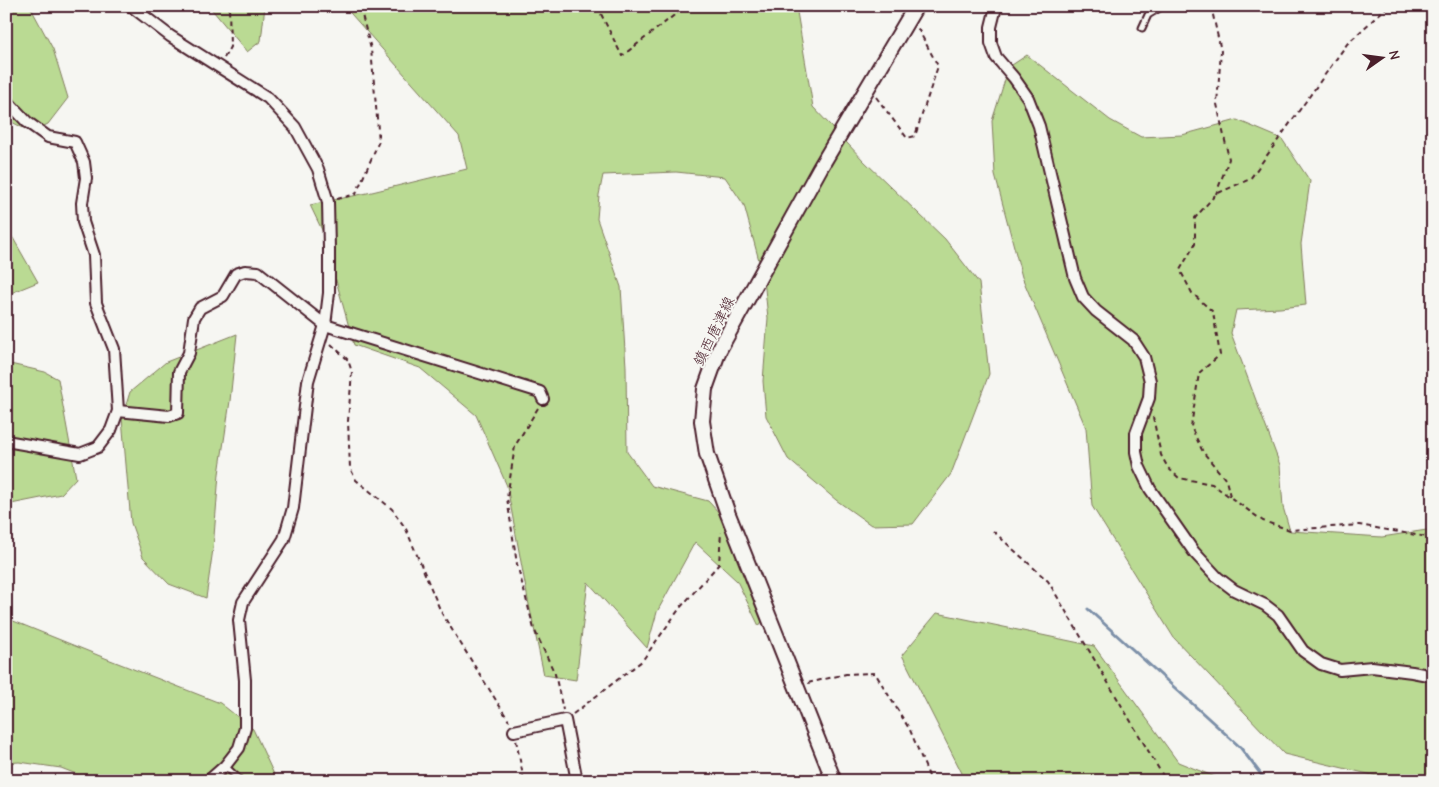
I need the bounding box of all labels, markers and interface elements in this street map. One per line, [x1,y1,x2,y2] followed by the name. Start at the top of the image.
[1356,32,1406,82] north arrow
[1385,48,1403,61] text: N
[689,293,739,369] street label: 鎮西唐津線

